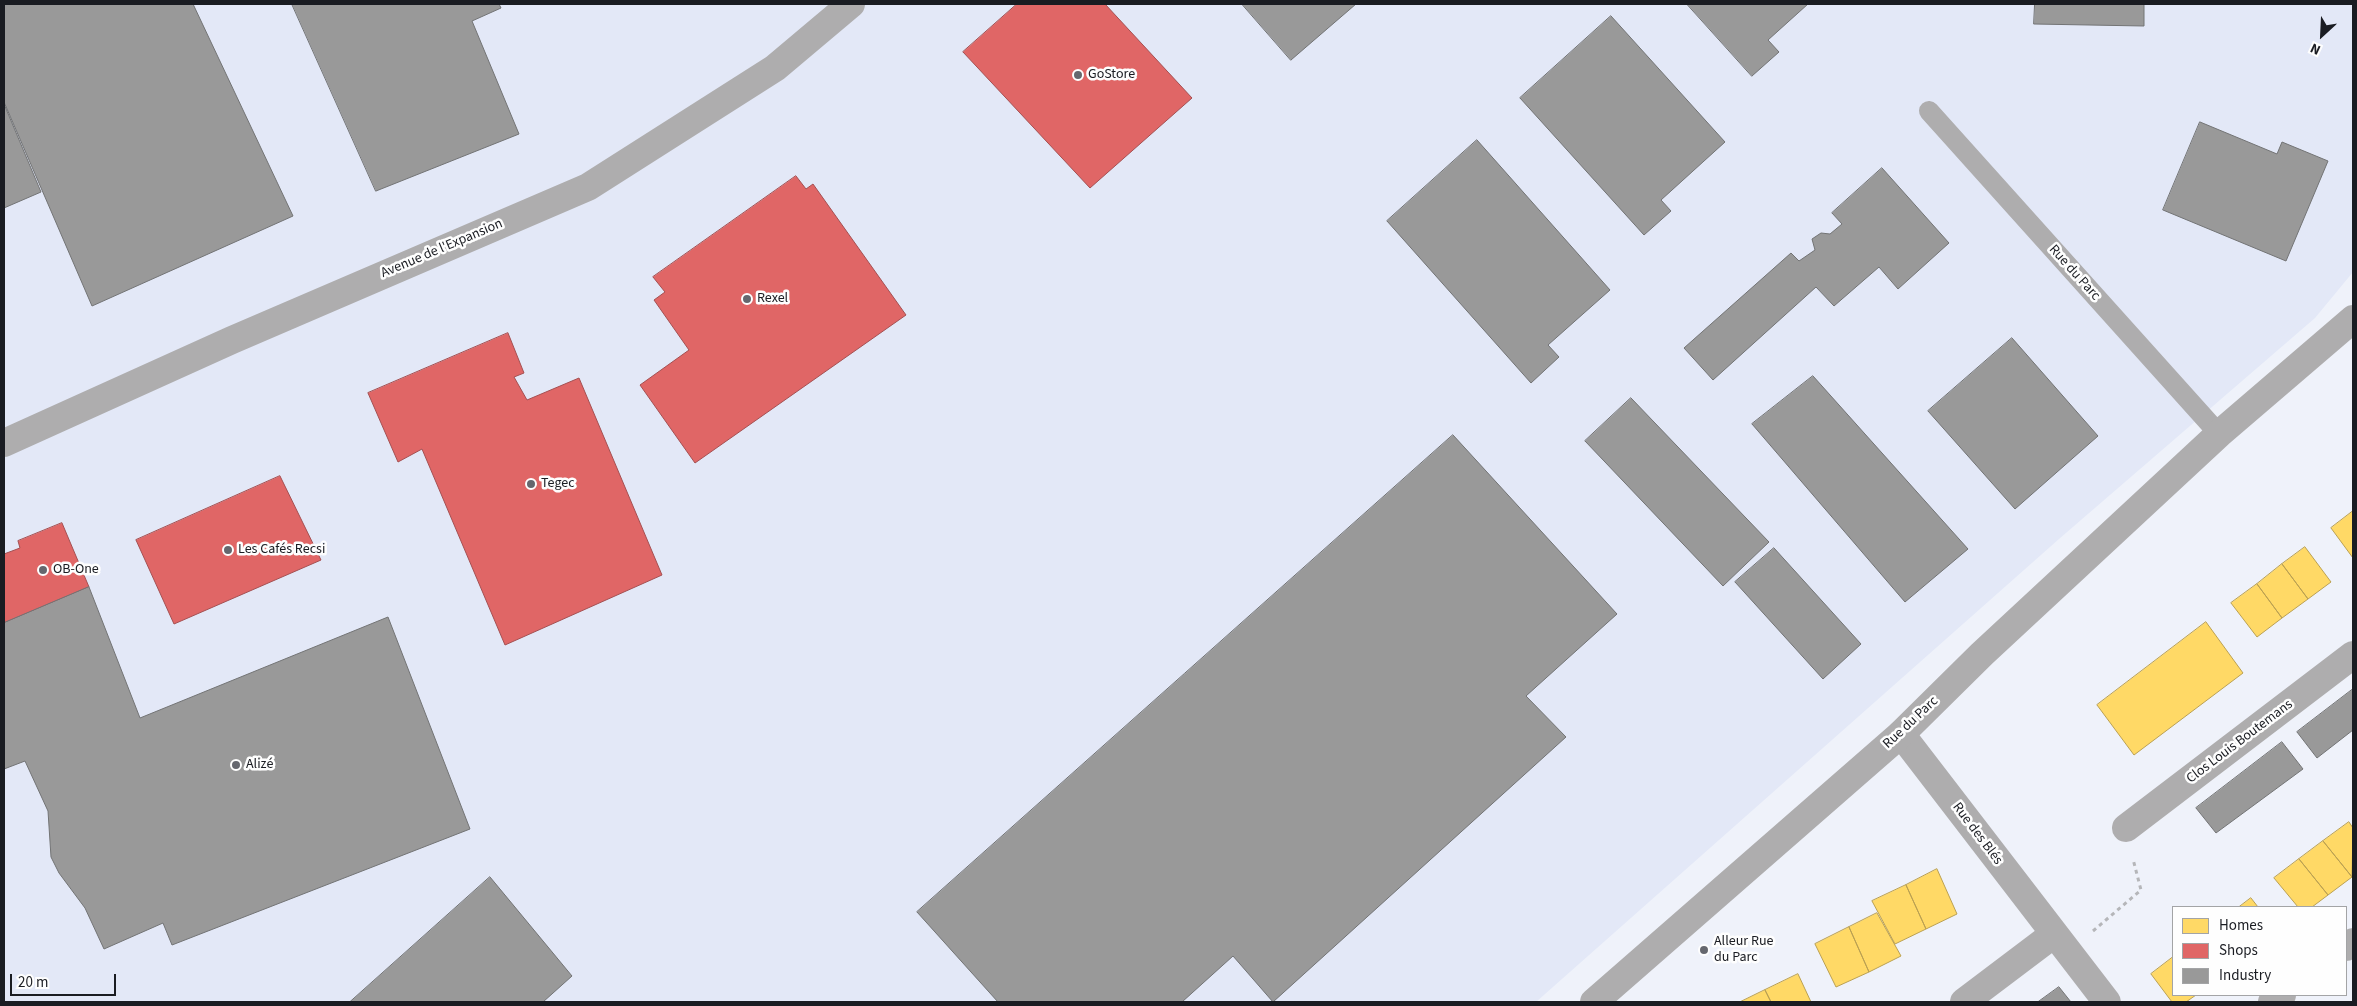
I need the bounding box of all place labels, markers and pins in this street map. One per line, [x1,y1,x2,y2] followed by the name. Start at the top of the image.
[1088,67,1135,83] place label: GoStore
[1072,69,1084,81] marker: GoStore
[757,291,788,307] place label: Rexel
[741,293,753,305] marker: Rexel
[541,476,575,492] place label: Tegec
[525,478,537,490] marker: Tegec
[238,542,325,558] place label: Les Cafés Recsi
[222,544,234,556] marker: Les Cafés Recsi
[53,562,99,578] place label: OB-One
[37,564,49,576] marker: OB-One
[246,757,273,773] place label: Alizé
[230,759,242,771] marker: Alizé
[1714,934,1773,966] place label: Alleur Rue du Parc
[1698,944,1710,956] marker: Alleur Rue du Parc

